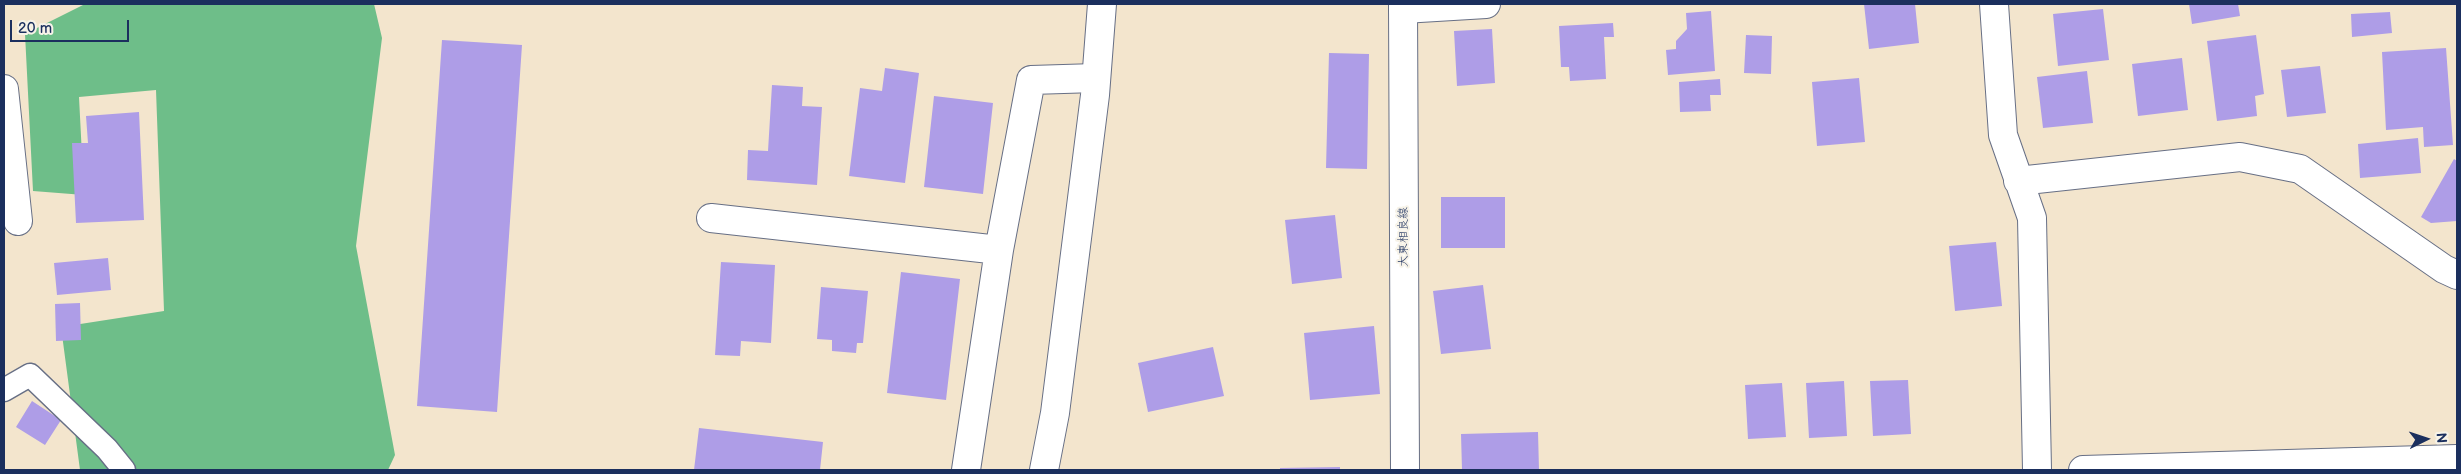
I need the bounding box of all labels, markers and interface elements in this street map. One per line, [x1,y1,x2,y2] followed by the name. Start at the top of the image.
[12,10,131,42] scale bar
[18,19,52,38] text: 20 m
[1397,207,1411,267] street label: 大東相良線
[2401,414,2451,464] north arrow
[2433,432,2450,444] text: N

